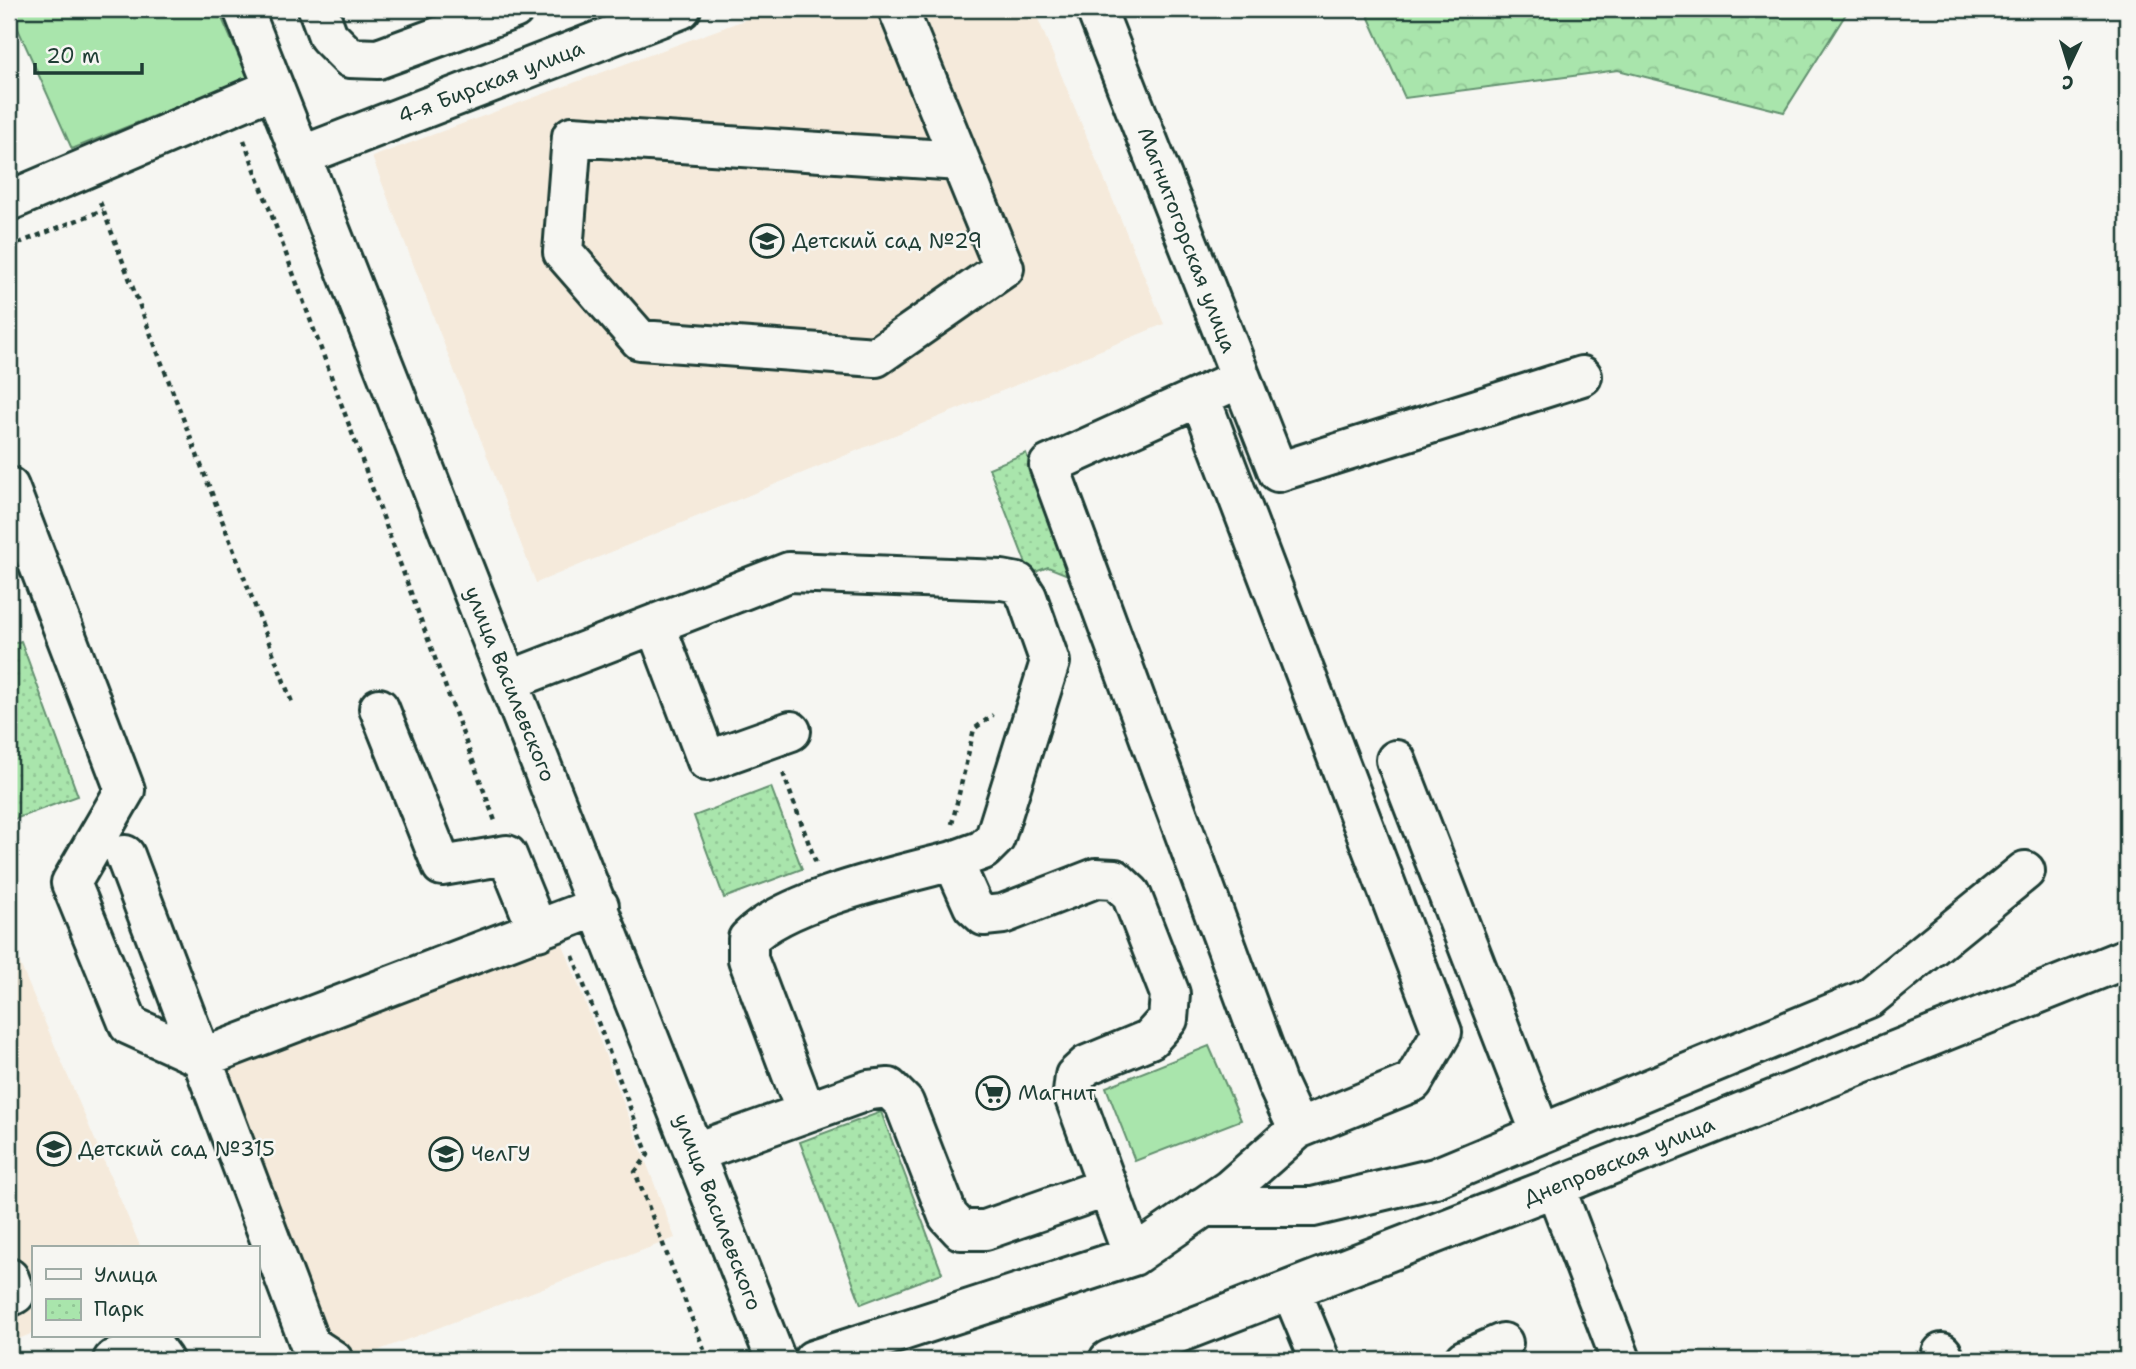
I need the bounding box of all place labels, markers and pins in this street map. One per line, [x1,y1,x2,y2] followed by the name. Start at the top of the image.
[748,222,786,260] school or university icon: Детский сад №29
[792,227,982,255] place label: Детский сад №29
[974,1074,1012,1112] supermarket icon: Магнит
[1018,1079,1097,1107] place label: Магнит
[35,1130,73,1168] school or university icon: Детский сад №315
[78,1135,275,1163] place label: Детский сад №315
[427,1135,465,1173] school or university icon: ЧелГУ
[471,1140,531,1168] place label: ЧелГУ

